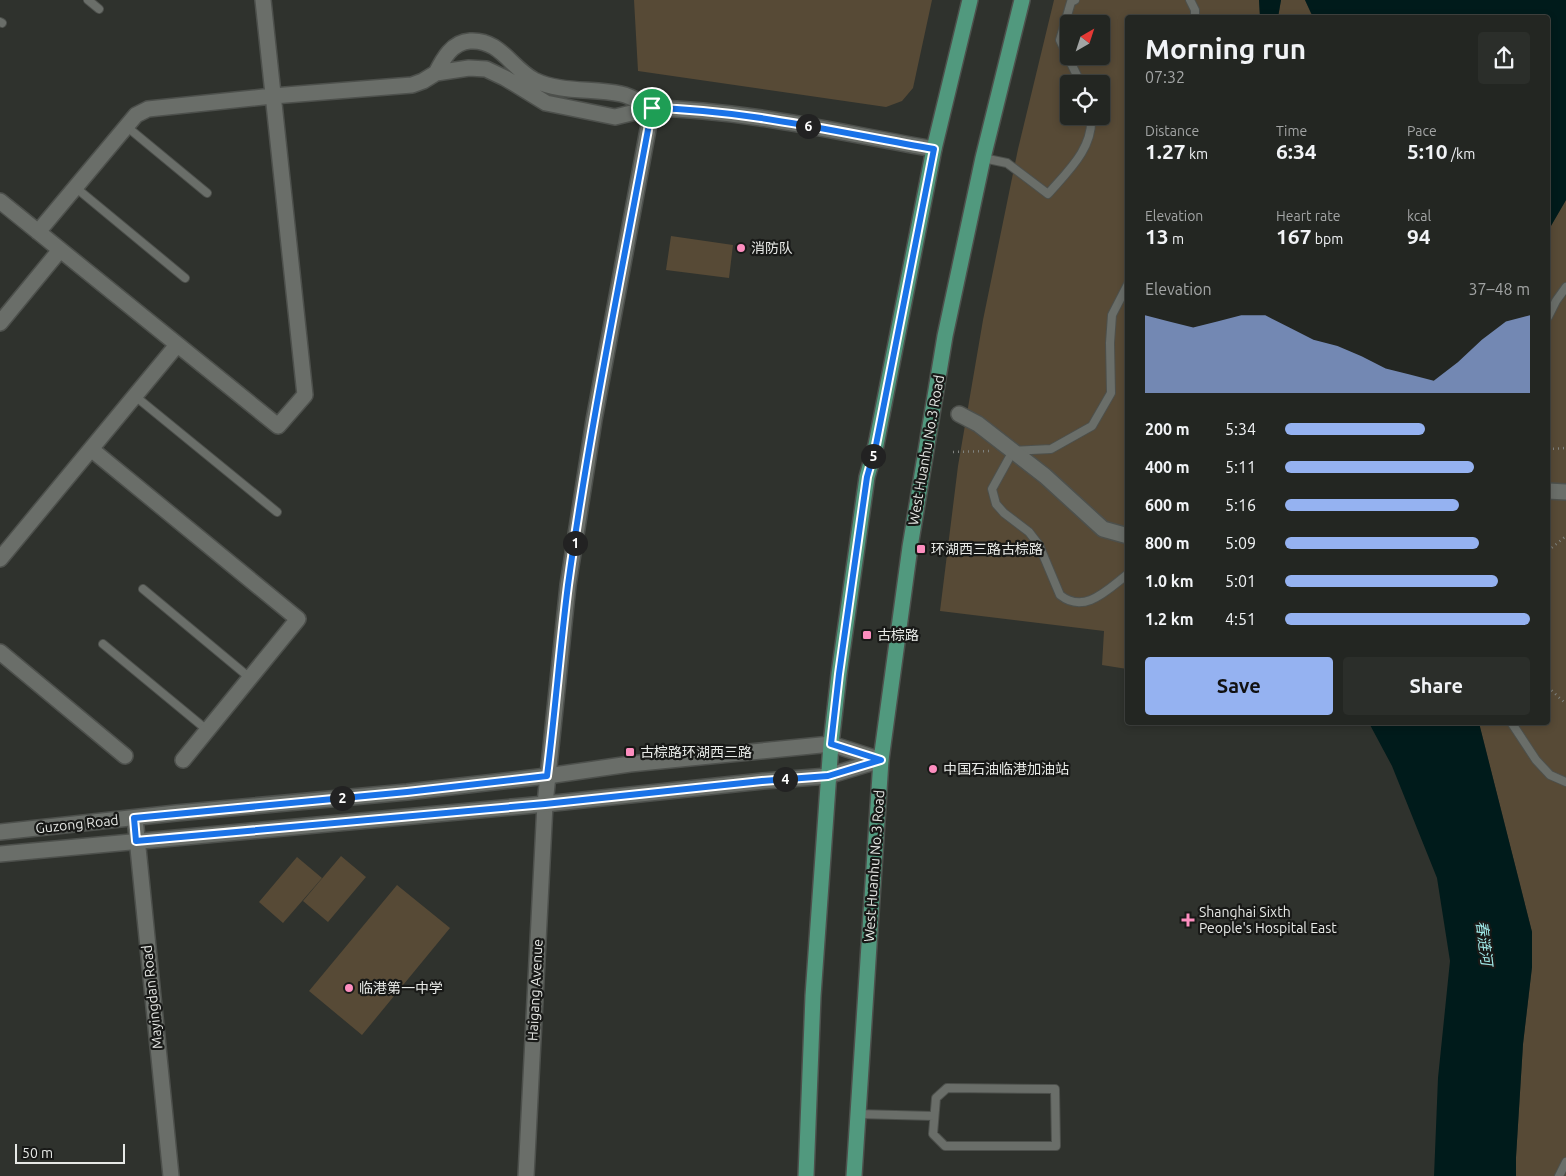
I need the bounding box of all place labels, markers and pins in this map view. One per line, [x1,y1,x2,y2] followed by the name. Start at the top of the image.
[631,87,673,129] pin
[796,114,820,138] pin: 6
[751,240,793,256] place label: 消防队
[735,242,747,254] marker: 消防队
[860,444,886,468] pin: 5
[562,530,588,556] pin: 1
[931,541,1043,557] place label: 环湖西三路古棕路
[915,543,927,555] marker: 环湖西三路古棕路
[877,627,919,643] place label: 古棕路
[861,629,873,641] marker: 古棕路
[640,744,752,760] place label: 古棕路环湖西三路
[624,746,636,758] marker: 古棕路环湖西三路
[943,761,1069,777] place label: 中国石油临港加油站
[927,763,939,775] marker: 中国石油临港加油站
[772,766,798,792] pin: 4
[330,786,354,810] pin: 2
[1199,904,1337,936] place label: Shanghai Sixth People's Hospital East
[1181,913,1195,927] marker: Shanghai Sixth People's Hospital East
[359,980,443,996] place label: 临港第一中学
[343,982,355,994] marker: 临港第一中学

